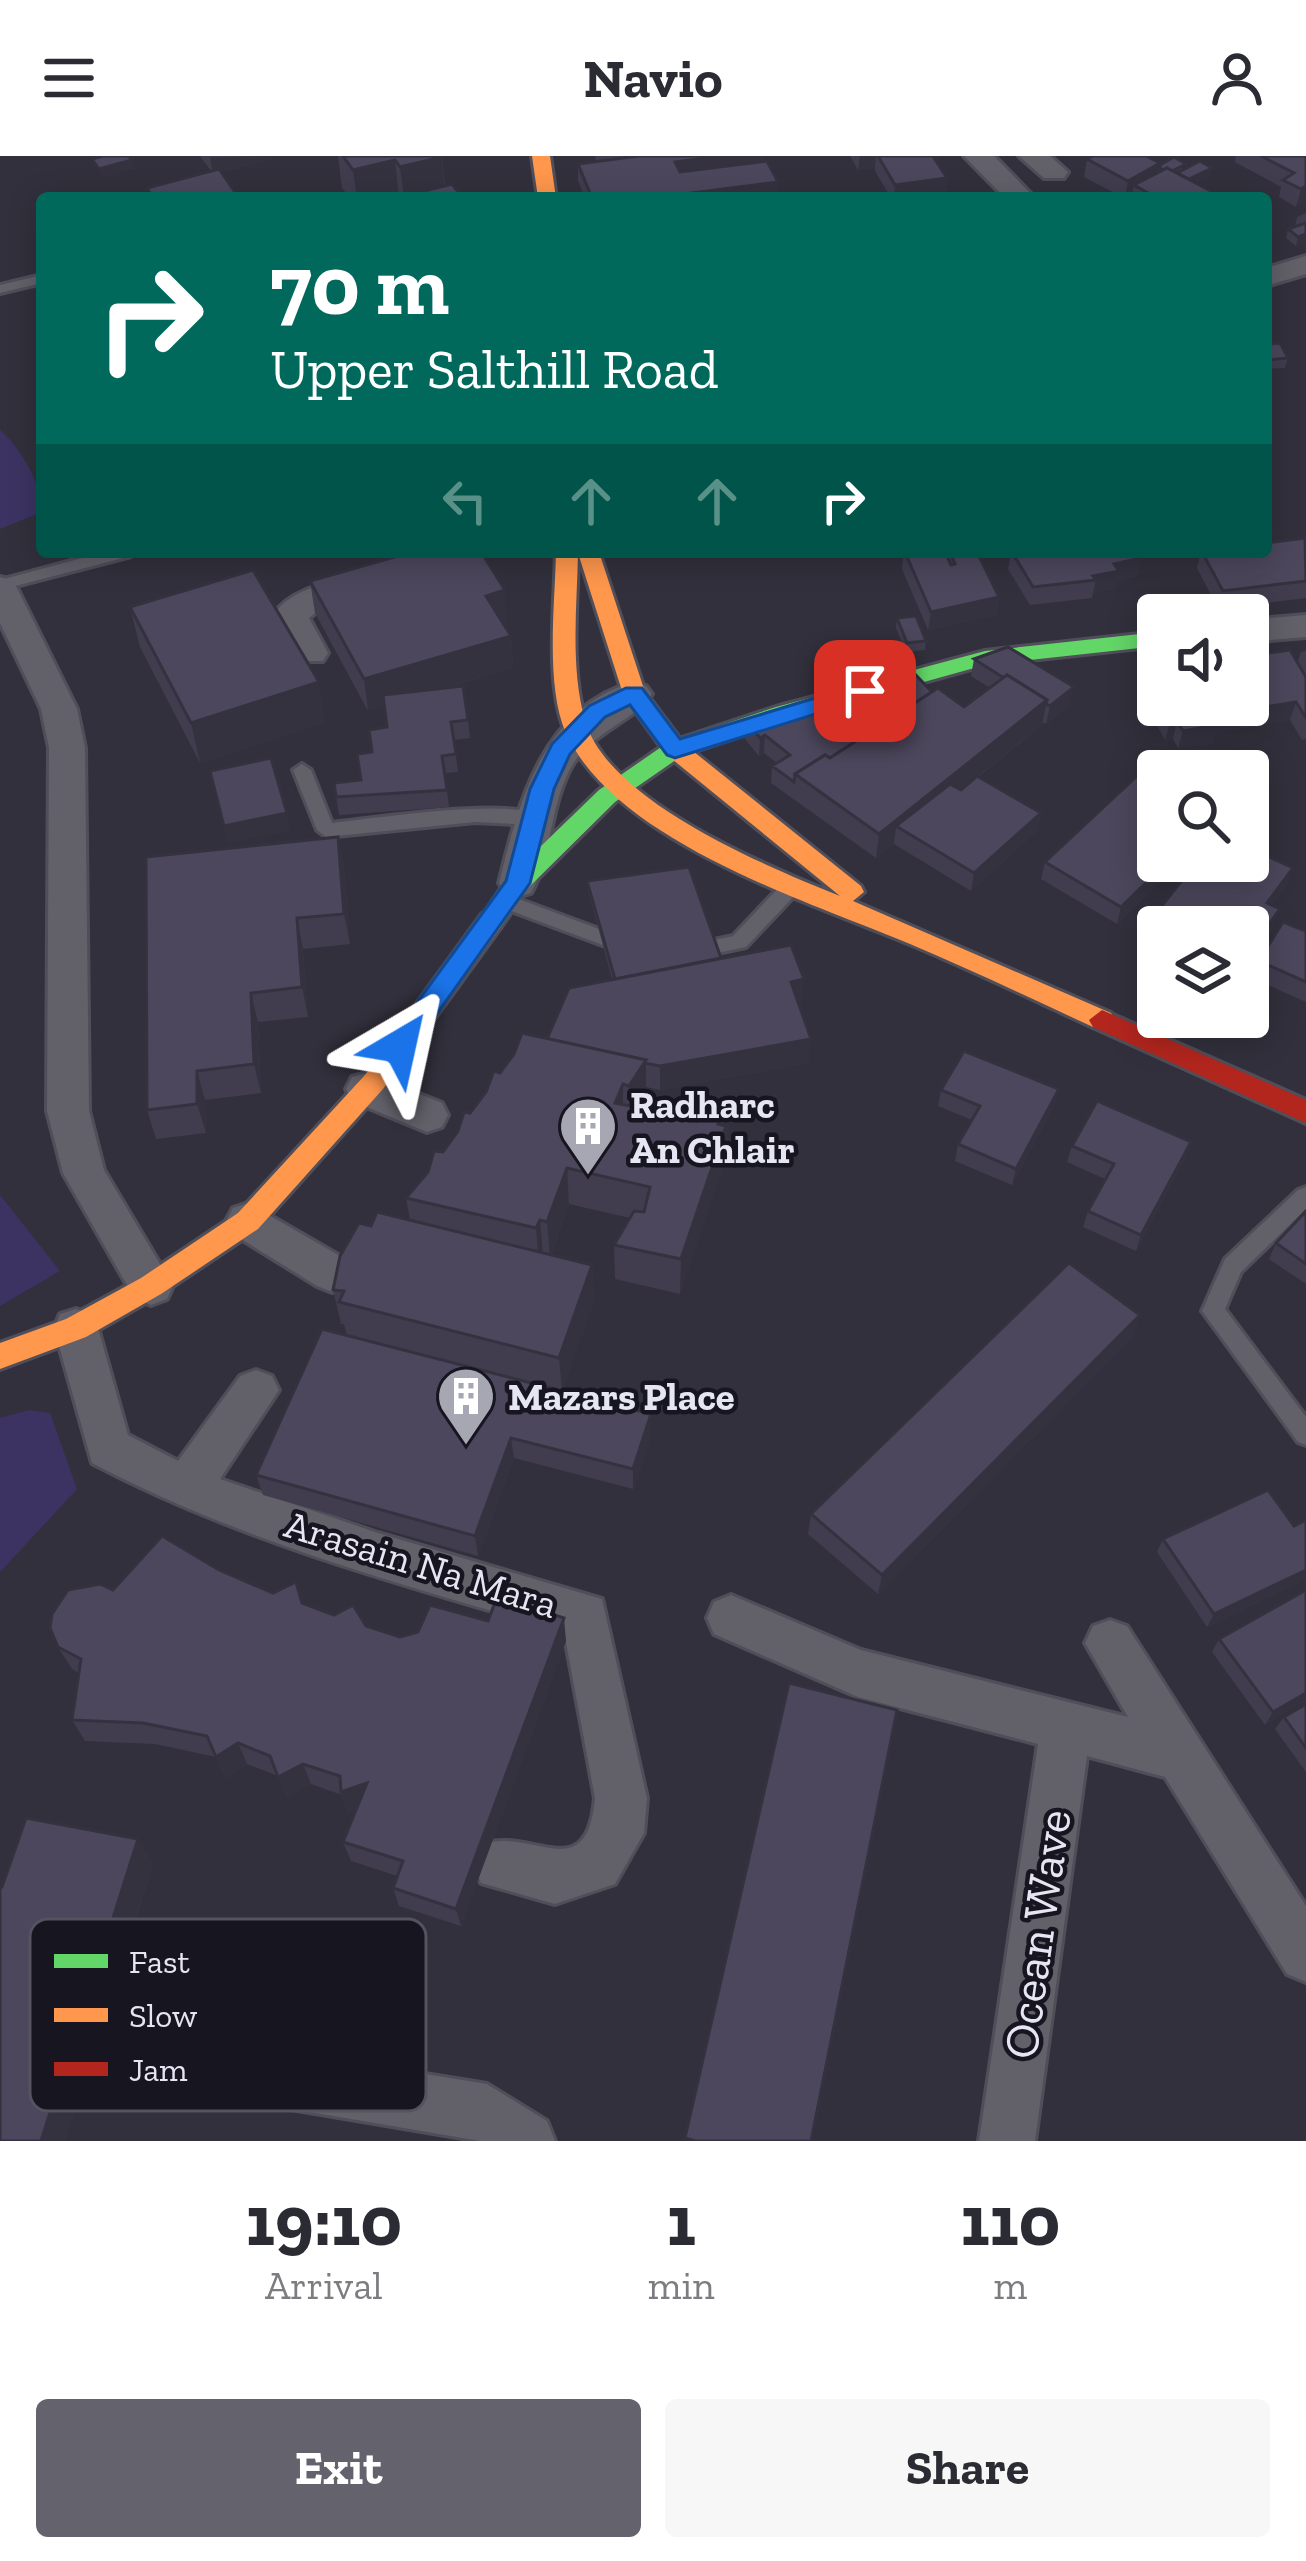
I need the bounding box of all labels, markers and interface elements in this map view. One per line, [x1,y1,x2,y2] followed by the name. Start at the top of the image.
[36,45,102,111] icon: menu
[1204,45,1270,111] icon: person
[584,46,722,111] text: Navio
[270,235,449,336] text: 70 m
[72,240,228,396] icon: right
[270,337,718,402] text: Upper Salthill Road
[432,468,498,534] icon: left
[558,468,624,534] icon: ahead
[684,468,750,534] icon: ahead
[810,468,876,534] icon: right
[1137,594,1269,1038] map controls
[1137,594,1269,726] button: sound
[814,640,916,742] pin
[832,658,898,724] icon: arrive
[1137,750,1269,882] button: search
[1137,906,1269,1038] button: layers
[337,983,463,1109] position arrow
[630,1081,795,1173] place label: Radharc An Chlair
[557,1095,619,1177] building icon: Radharc An Chlair
[435,1365,497,1447] building icon: Mazars Place
[508,1373,735,1420] place label: Mazars Place
[279,1500,563,1628] street label: Arasain Na Mara
[991,1806,1083,2062] street label: Ocean Wave
[30,1919,426,2111] legend
[129,1942,190,1981] text: Fast
[129,1996,197,2035] text: Slow
[129,2050,188,2089] text: Jam
[246,2177,402,2263] text: 19:10
[667,2177,696,2263] text: 1
[961,2177,1060,2263] text: 110
[265,2262,383,2309] text: Arrival
[648,2262,715,2309] text: min
[993,2262,1027,2309] text: m
[36,2399,641,2537] button: Exit
[665,2399,1270,2537] button: Share

